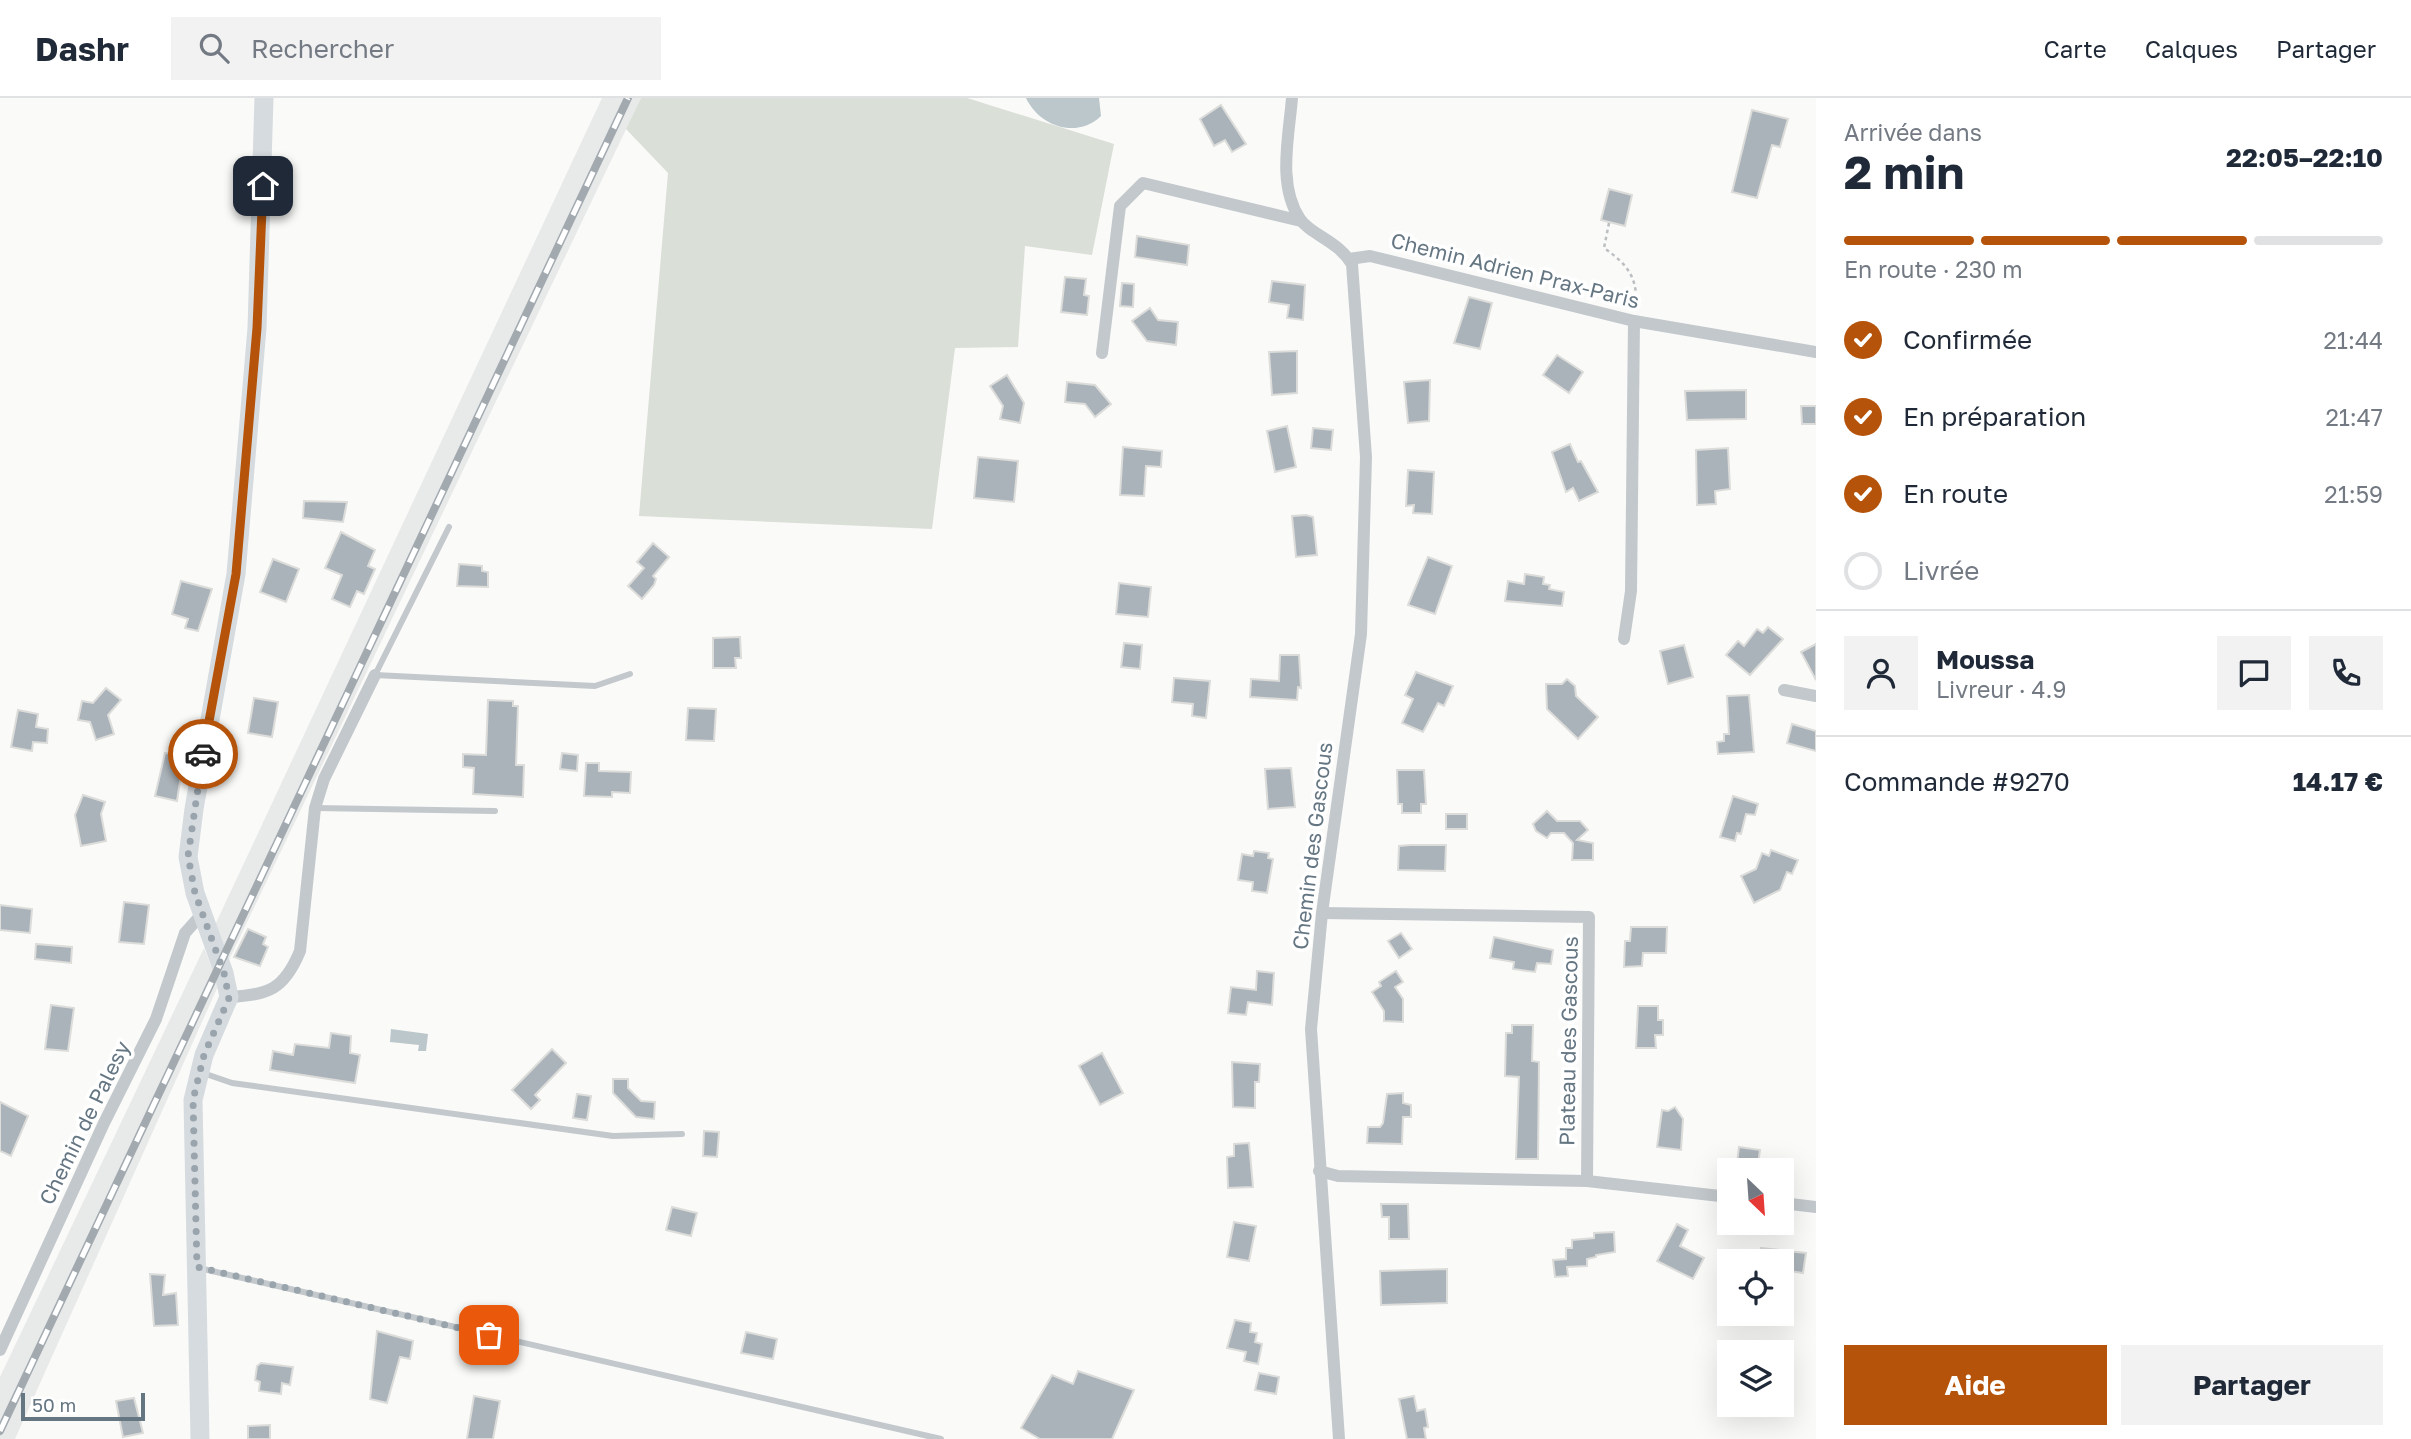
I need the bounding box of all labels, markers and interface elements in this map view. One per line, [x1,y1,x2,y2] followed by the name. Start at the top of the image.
[171,17,661,80] search box
[35,29,129,68] text: Dashr
[195,29,233,67] icon: search
[251,33,394,64] text: Rechercher
[2043,34,2107,63] text: Carte
[2145,34,2238,63] text: Calques
[2276,34,2376,63] text: Partager
[1844,118,1982,146] text: Arrivée dans
[2226,142,2383,173] text: 22:05–22:10
[1844,144,1964,199] text: 2 min
[233,156,293,216] pin
[244,167,282,205] icon: home
[1388,227,1642,314] street label: Chemin Adrien Prax-Paris
[1844,255,2022,283] text: En route · 230 m
[1844,321,1882,359] icon: check
[1903,324,2032,355] text: Confirmée
[2324,326,2383,354] text: 21:44
[1844,398,1882,436] icon: check
[1903,401,2086,432] text: En préparation
[2325,403,2383,431] text: 21:47
[1844,475,1882,513] icon: check
[1903,478,2008,509] text: En route
[2324,480,2383,508] text: 21:59
[1903,555,1979,586] text: Livrée
[1844,636,1918,710] button: person
[2217,636,2291,710] button: chat
[2309,636,2383,710] button: phone
[1936,644,2034,675] text: Moussa
[1936,675,2066,703] text: Livreur · 4.9
[168,719,238,789] courier
[184,735,222,773] icon: car
[1286,741,1338,951] street label: Chemin des Gascous
[1844,766,2070,797] text: Commande #9270
[2293,766,2383,797] text: 14.17 €
[1553,936,1583,1146] street label: Plateau des Gascous
[33,1036,135,1209] street label: Chemin de Palesy
[1717,1158,1794,1236] north arrow
[1717,1158,1794,1417] map controls
[1717,1249,1794,1326] button: locate
[459,1305,519,1365] pin
[470,1316,508,1354] icon: bag
[1717,1340,1794,1417] button: layers
[1844,1345,2107,1425] button: Aide
[2121,1345,2383,1425] button: Partager
[21,1390,145,1422] scale bar
[32,1393,76,1416] text: 50 m

